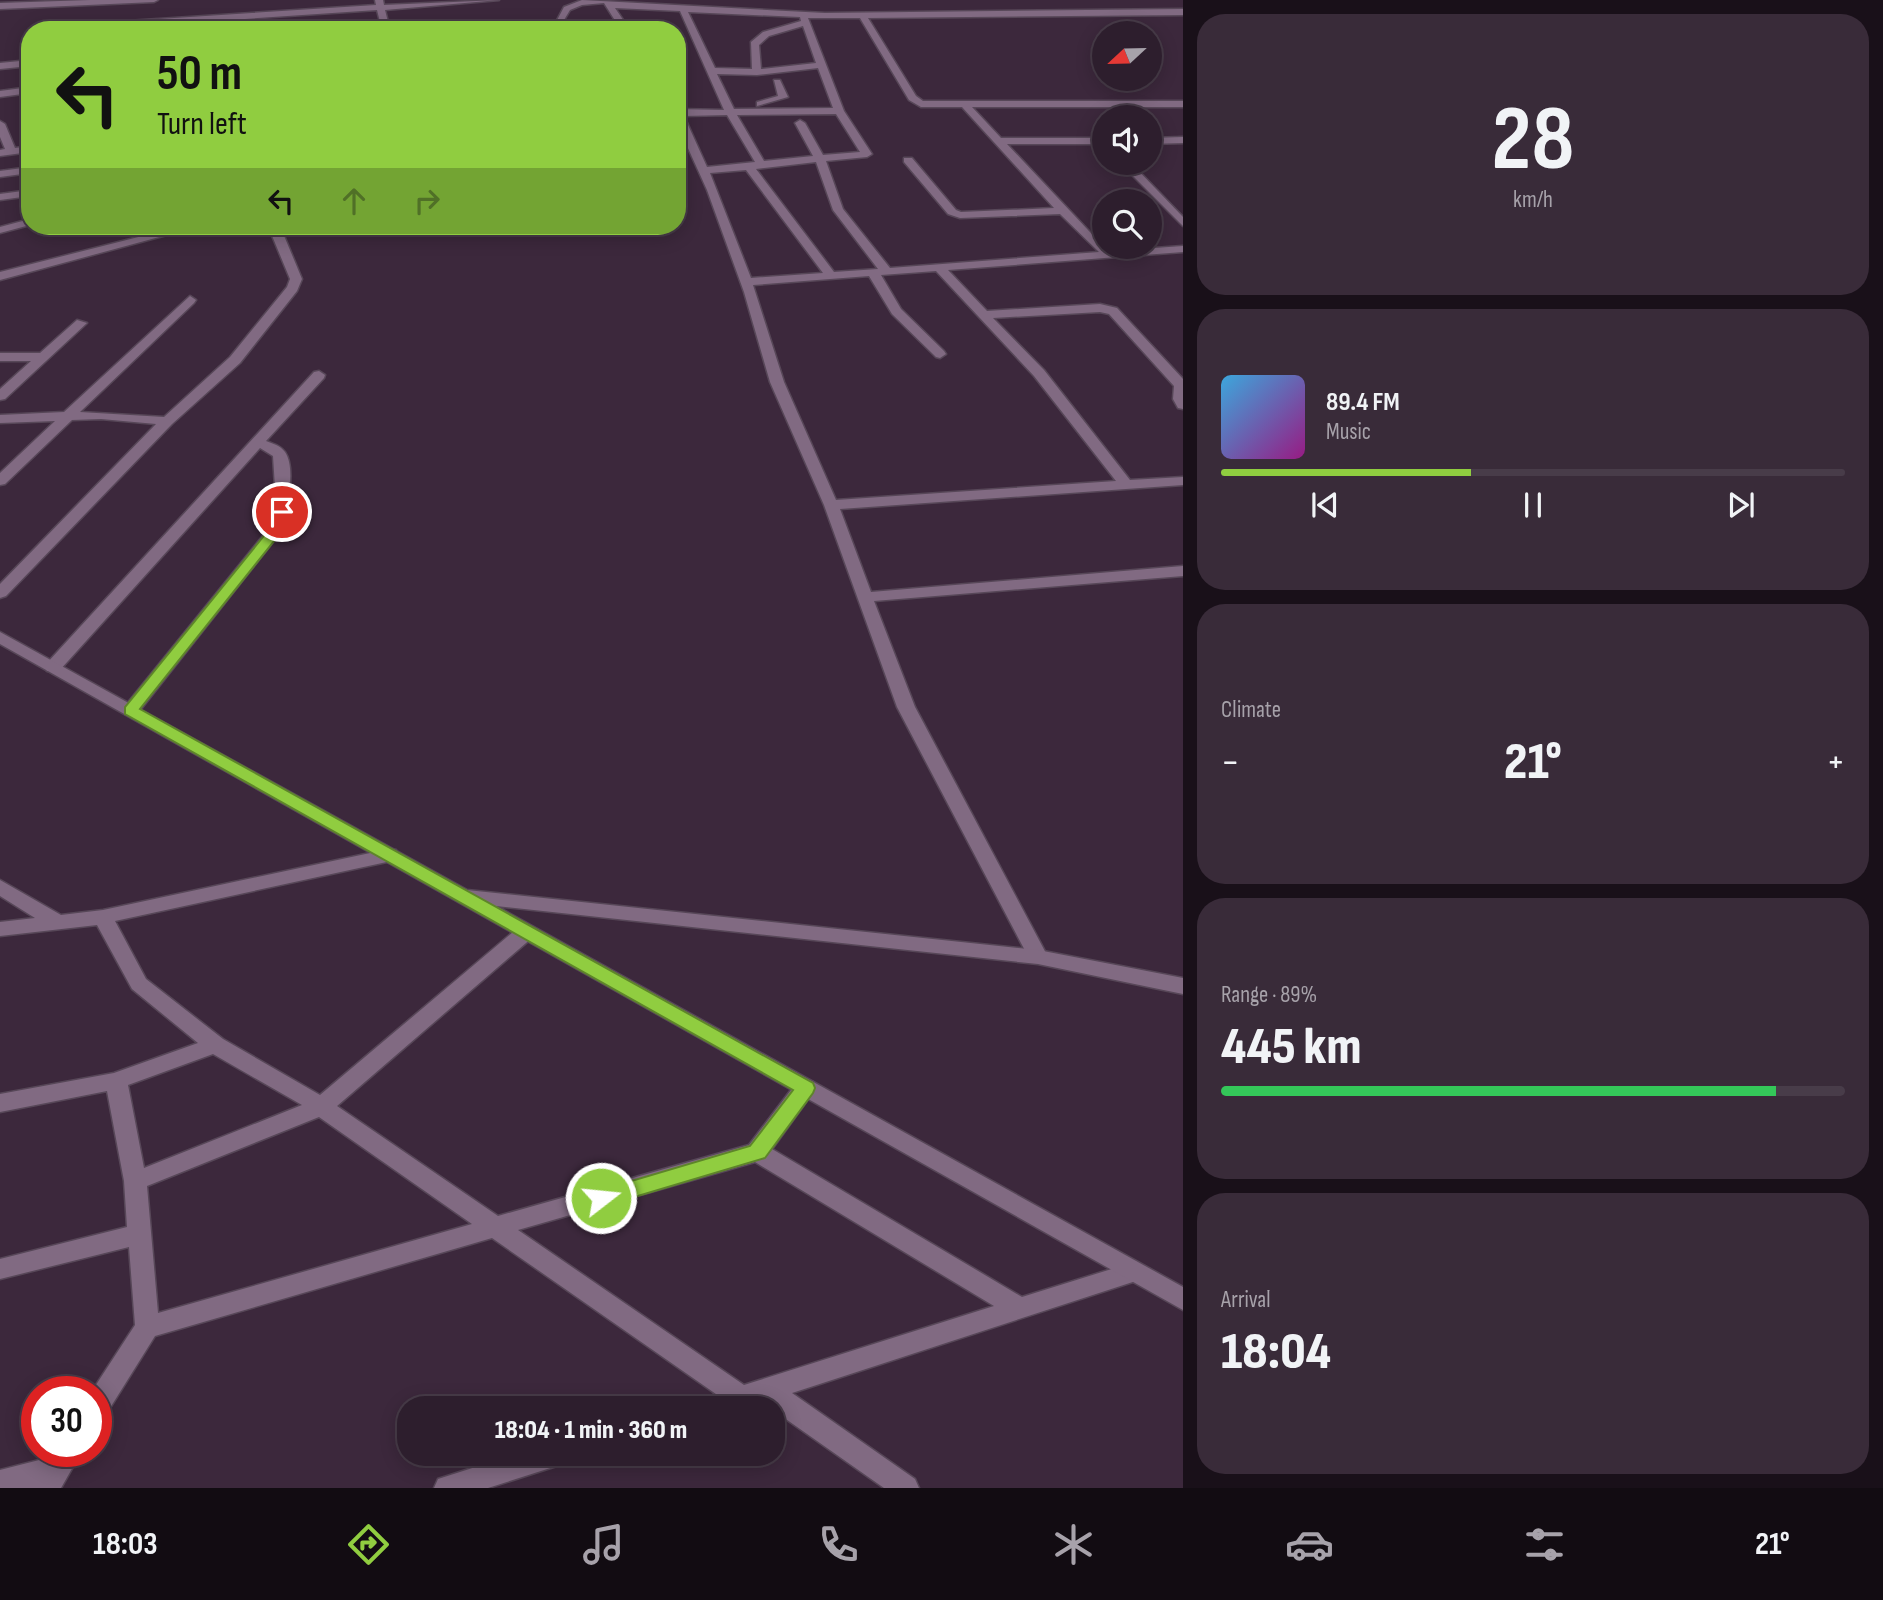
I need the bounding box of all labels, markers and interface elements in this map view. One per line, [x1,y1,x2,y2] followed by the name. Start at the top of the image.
[1092,21,1162,91] north arrow
[1092,21,1162,259] map controls
[157,45,242,104] text: 50 m
[42,49,133,140] icon: left
[1492,86,1574,195] text: 28
[157,105,247,144] text: Turn left
[1092,105,1162,175] button: sound
[262,182,300,220] icon: left
[335,182,373,220] icon: ahead
[408,182,446,220] icon: right
[1513,186,1553,214] text: km/h
[1092,189,1162,259] button: search
[1326,387,1400,418] text: 89.4 FM
[1326,418,1371,446] text: Music
[252,482,312,542] pin
[1306,486,1344,524] icon: previous
[1514,486,1552,524] icon: pause
[1722,486,1760,524] icon: next
[263,493,301,531] icon: arrive
[1221,696,1281,724] text: Climate
[1504,731,1562,794] text: 21°
[1221,740,1240,785] text: −
[1826,740,1845,785] text: +
[1221,981,1317,1009] text: Range · 89%
[1221,1016,1361,1079] text: 445 km
[564,1161,638,1235] position arrow
[1221,1286,1270,1314] text: Arrival
[1221,1321,1331,1384] text: 18:04
[21,1376,112,1467] speed limit sign: 30
[495,1415,687,1446] text: 18:04 · 1 min · 360 m
[344,1520,393,1569] icon: directions
[579,1520,628,1569] icon: music
[814,1520,863,1569] icon: phone
[1049,1520,1098,1569] icon: climate
[1285,1520,1334,1569] icon: car
[1520,1520,1569,1569] icon: filters
[93,1525,158,1564] text: 18:03
[1755,1525,1790,1564] text: 21°

